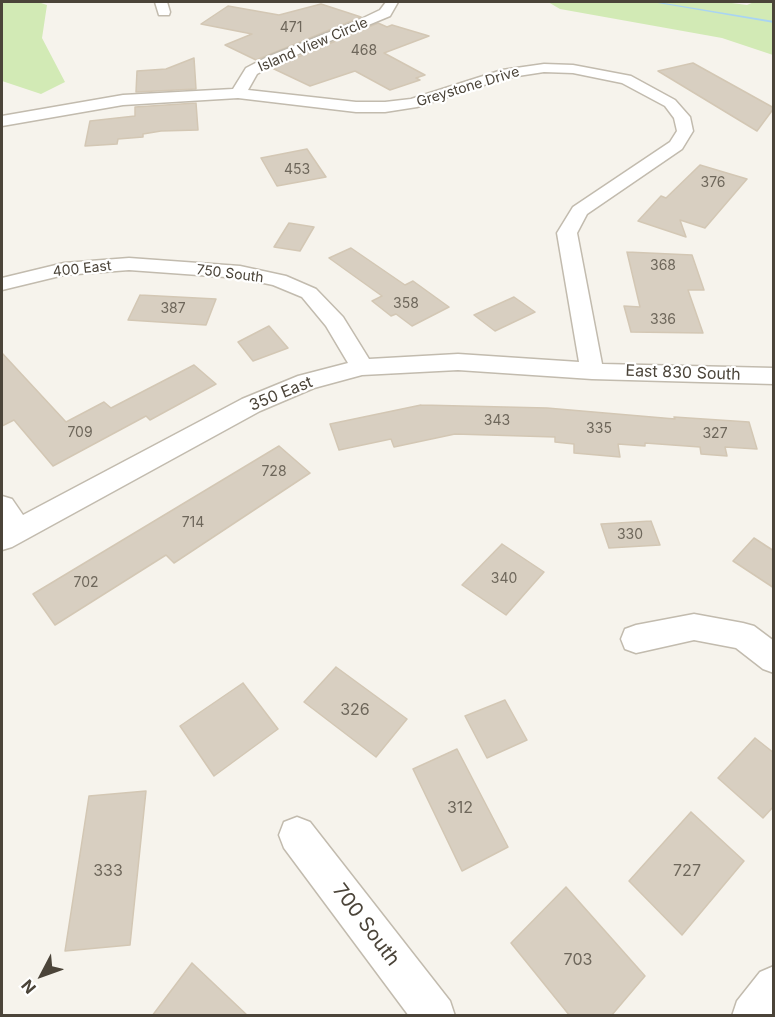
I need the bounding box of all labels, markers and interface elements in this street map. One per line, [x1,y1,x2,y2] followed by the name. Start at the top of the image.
[256,14,370,76] street label: Island View Circle
[280,20,302,36] house number: 471
[351,43,377,59] house number: 468
[415,63,521,111] street label: Greystone Drive
[284,162,310,178] house number: 453
[700,175,726,191] house number: 376
[52,258,112,280] street label: 400 East
[650,258,676,274] house number: 368
[195,262,265,286] street label: 750 South
[393,296,419,312] house number: 358
[160,301,186,317] house number: 387
[650,312,676,328] house number: 336
[625,361,741,385] street label: East 830 South
[247,373,315,415] street label: 350 East
[484,413,510,429] house number: 343
[586,421,612,437] house number: 335
[67,425,93,441] house number: 709
[702,426,728,442] house number: 327
[261,464,287,480] house number: 728
[182,515,204,531] house number: 714
[617,527,643,543] house number: 330
[491,571,517,587] house number: 340
[73,575,99,591] house number: 702
[340,700,370,720] house number: 326
[447,798,473,818] house number: 312
[93,861,123,881] house number: 333
[673,861,701,881] house number: 727
[327,879,405,971] street label: 700 South
[12,945,72,1005] north arrow
[564,950,592,970] house number: 703
[17,976,40,998] text: N

